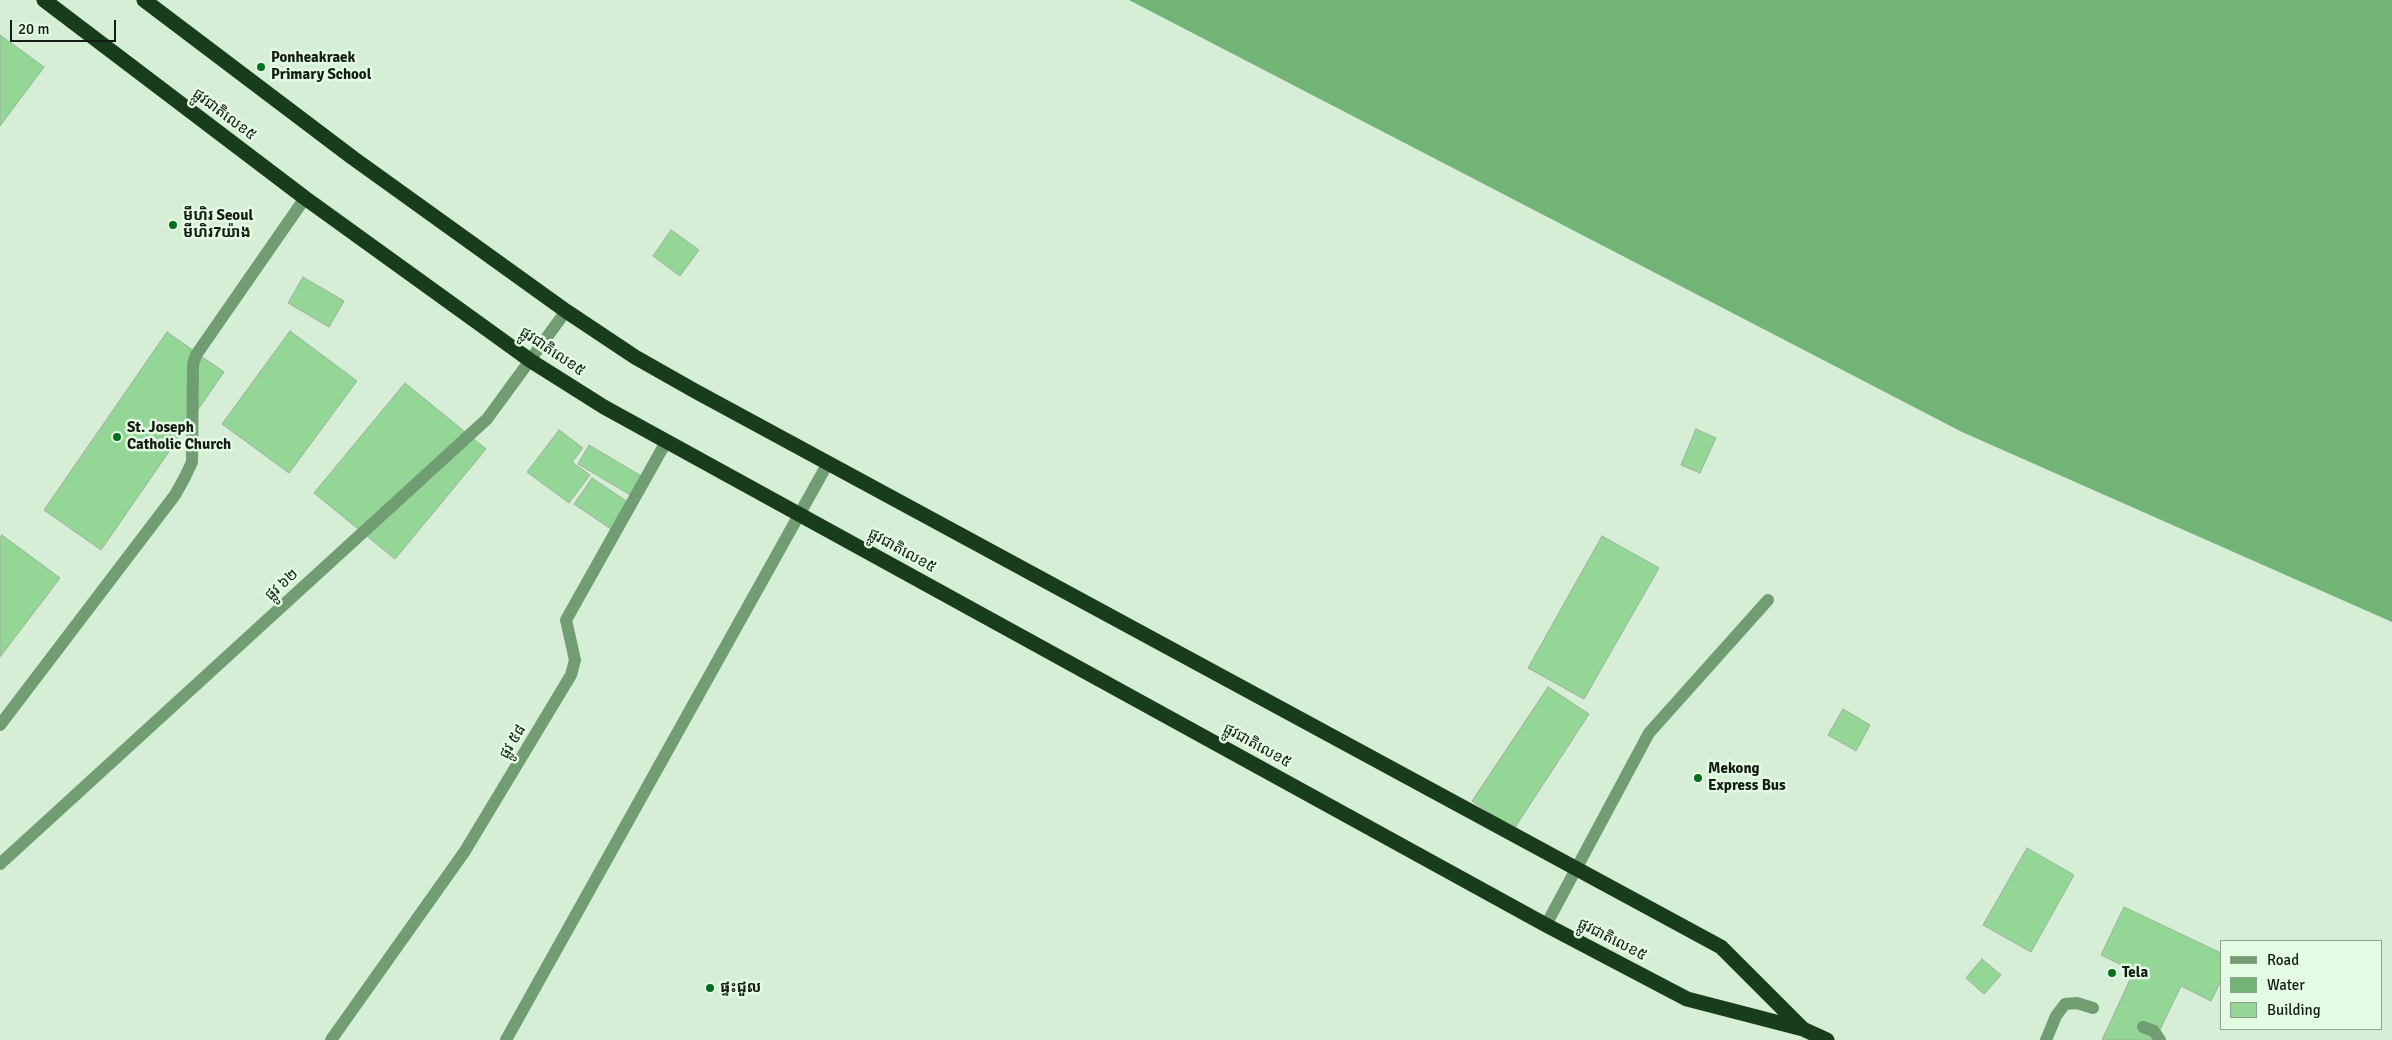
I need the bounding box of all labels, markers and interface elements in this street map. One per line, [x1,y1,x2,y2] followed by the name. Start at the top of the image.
[12,10,119,42] scale bar
[18,20,49,38] text: 20 m
[271,49,371,84] place label: Ponheakraek Primary School
[255,61,267,73] marker: Ponheakraek Primary School
[189,85,259,145] street label: ផ្លូវជាតិលេខ៥
[183,207,253,242] place label: មីហិរ Seoul មីហិរ7យ៉ាង
[167,219,179,231] marker: មីហិរ Seoul មីហិរ7យ៉ាង
[516,324,588,380] street label: ផ្លូវជាតិលេខ៥
[127,419,231,454] place label: St. Joseph Catholic Church
[111,431,123,443] marker: St. Joseph Catholic Church
[865,525,939,577] street label: ផ្លូវជាតិលេខ៥
[262,565,302,605] street label: ផ្លូវ ៦២
[1220,720,1294,772] street label: ផ្លូវជាតិលេខ៥
[496,722,530,762] street label: ផ្លូវ ៥៨
[1708,760,1786,795] place label: Mekong Express Bus
[1692,772,1704,784] marker: Mekong Express Bus
[1574,915,1650,965] street label: ផ្លូវជាតិលេខ៥
[2220,940,2382,1030] legend
[2267,951,2299,969] text: Road
[2122,964,2148,982] place label: Tela
[2106,967,2118,979] marker: Tela
[2267,976,2305,994] text: Water
[720,979,761,997] place label: ផ្ទះជួល
[704,982,716,994] marker: ផ្ទះជួល
[2267,1001,2321,1019] text: Building

